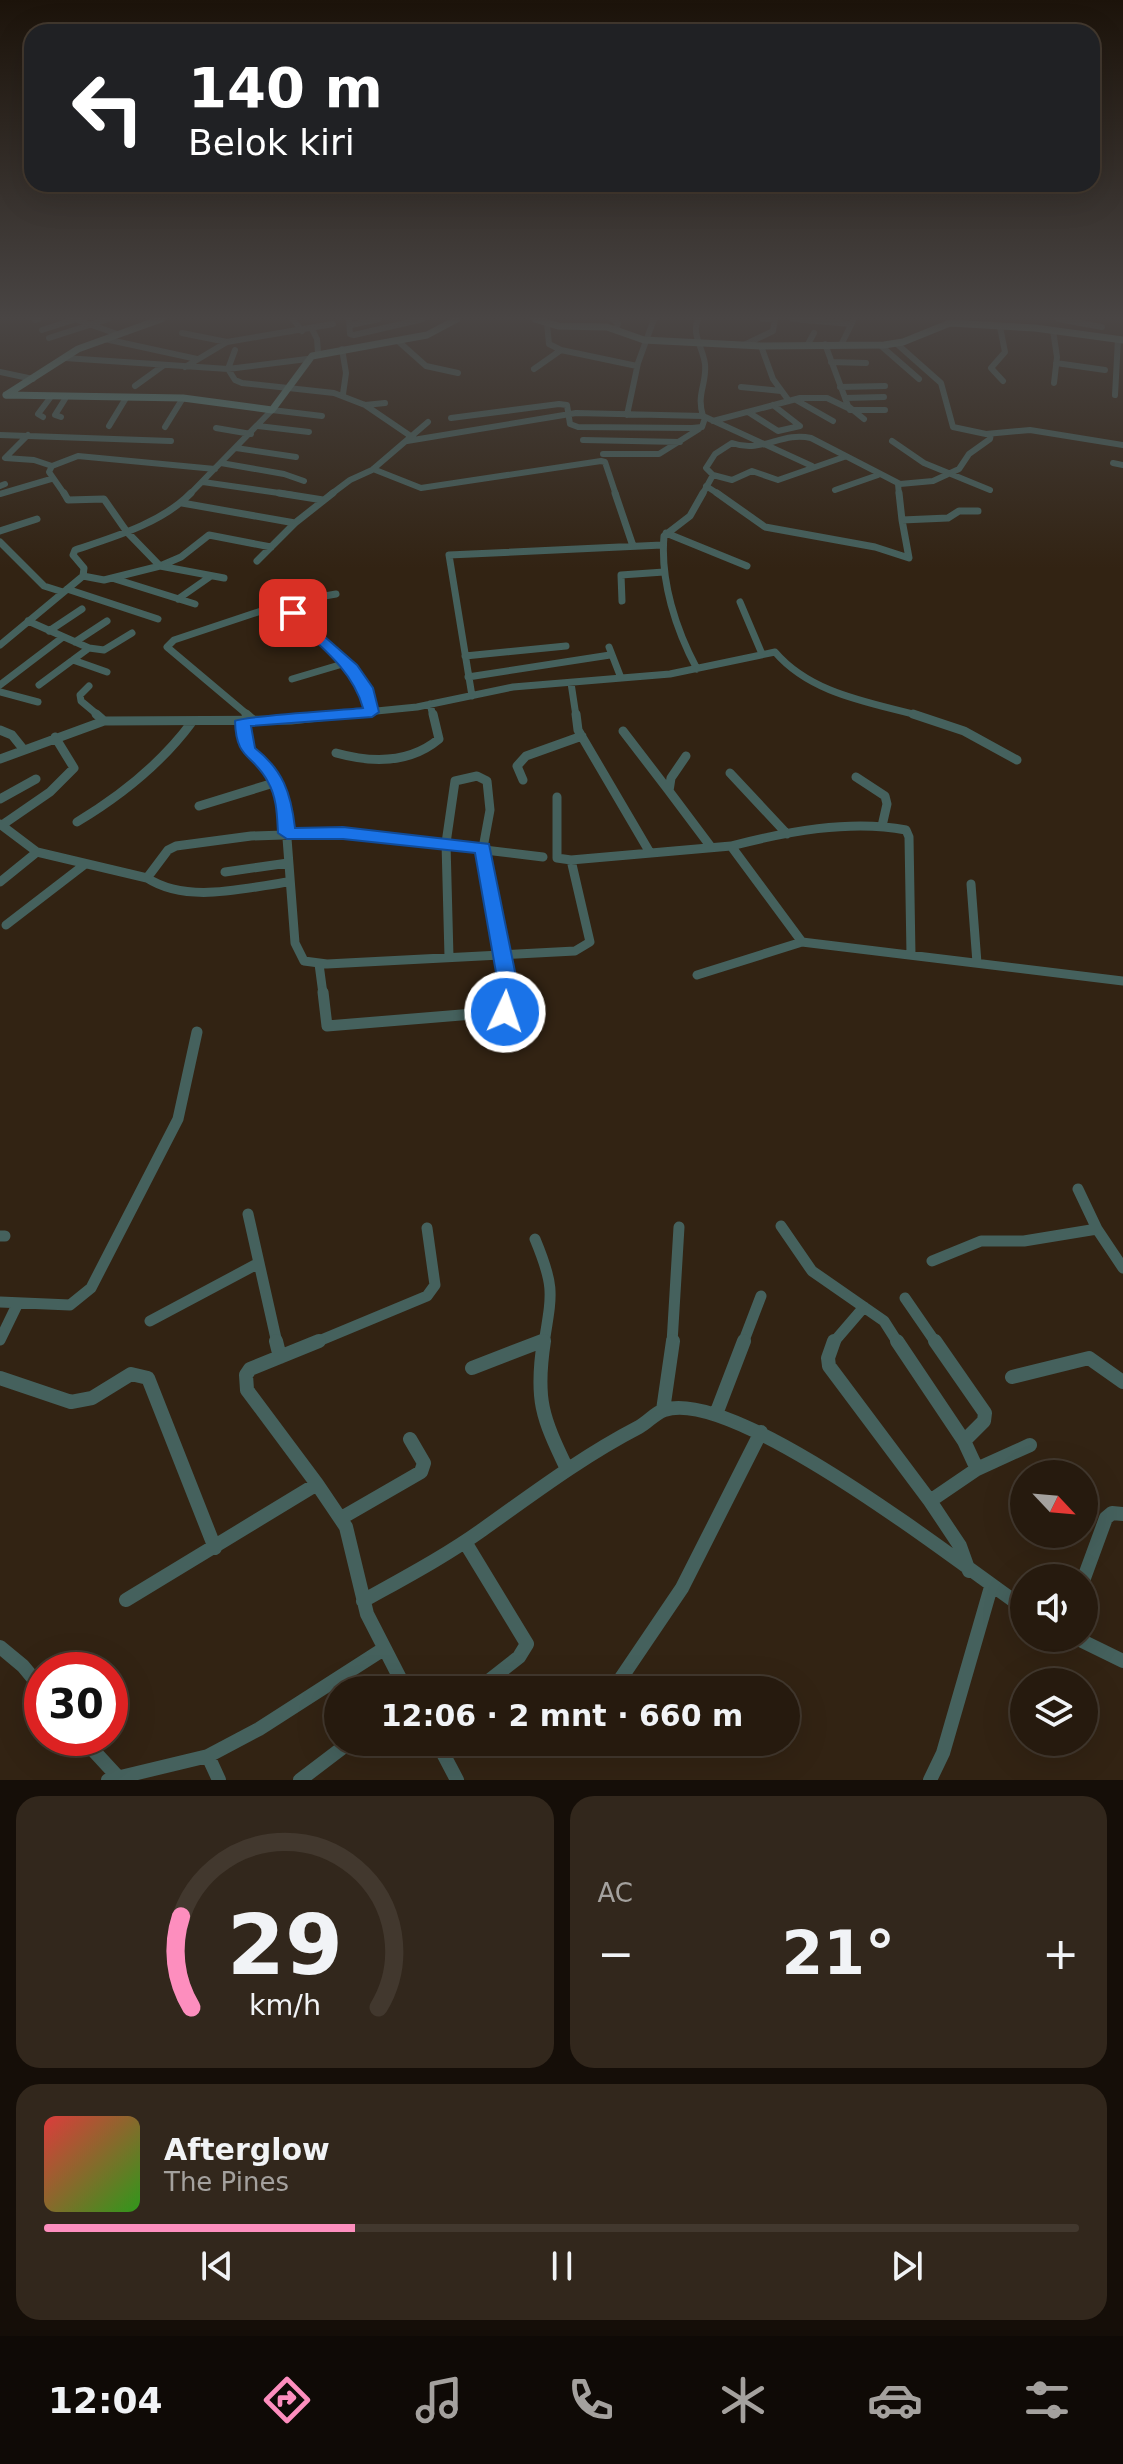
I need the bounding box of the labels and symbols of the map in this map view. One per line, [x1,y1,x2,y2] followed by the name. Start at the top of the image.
[259,579,327,647] pin
[463,970,547,1054] position arrow
[1010,1460,1098,1548] north arrow
[24,1652,128,1756] speed limit sign: 30

